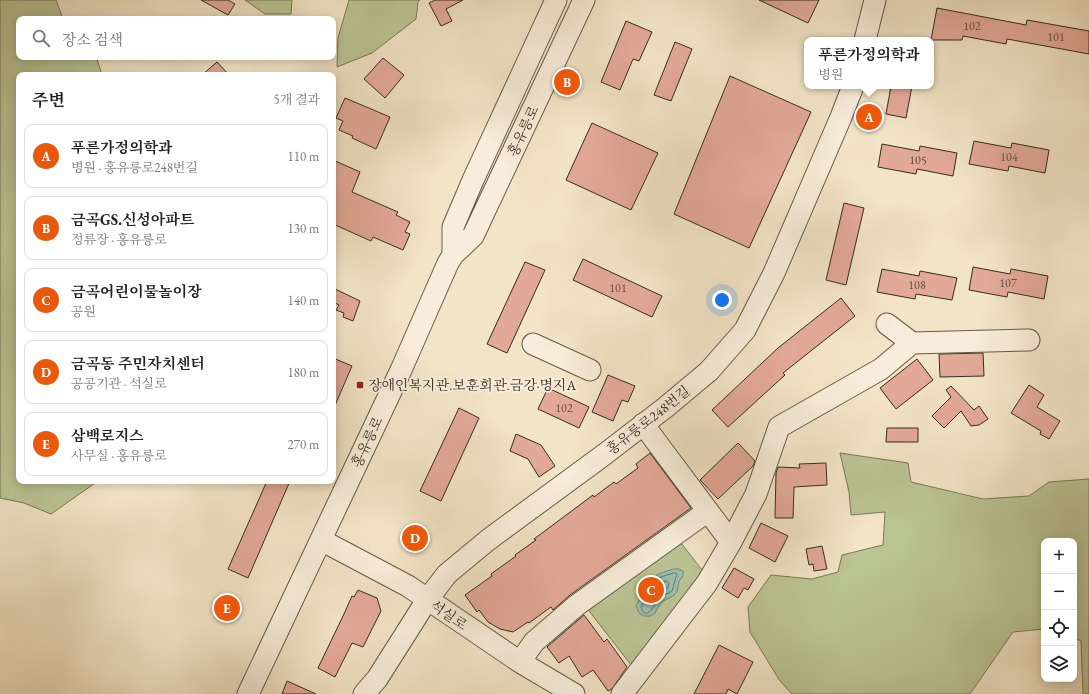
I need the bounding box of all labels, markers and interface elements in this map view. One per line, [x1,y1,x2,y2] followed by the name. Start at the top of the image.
[16,16,336,60] search box
[963,18,981,34] house number: 102
[30,27,52,49] icon: search
[1047,29,1065,45] house number: 101
[62,30,123,49] text: 장소 검색
[804,37,934,89] popup
[818,45,920,64] text: 푸른가정의학과
[818,66,843,83] text: 병원
[554,67,580,97] pin: B
[32,89,65,111] text: 주변
[273,91,320,108] text: 5개 결과
[503,102,543,159] street label: 홍유릉로
[856,102,882,132] pin: A
[71,138,172,157] text: 푸른가정의학과
[41,148,51,165] text: A
[288,148,319,165] text: 110 m
[1000,149,1018,165] house number: 104
[909,152,927,168] house number: 105
[71,159,198,176] text: 병원 · 홍유릉로248번길
[71,210,194,229] text: 금곡GS.신성아파트
[42,220,50,237] text: B
[288,220,319,237] text: 130 m
[71,231,167,248] text: 정류장 · 홍유릉로
[999,275,1017,291] house number: 107
[908,277,926,293] house number: 108
[609,280,627,296] house number: 101
[71,282,201,301] text: 금곡어린이물놀이장
[712,290,732,310] your location
[41,292,51,309] text: C
[288,292,319,309] text: 140 m
[71,303,96,320] text: 공원
[71,354,205,373] text: 금곡동 주민자치센터
[41,364,51,381] text: D
[288,364,319,381] text: 180 m
[71,375,167,392] text: 공공기관 · 석실로
[368,376,577,394] place label: 장애인복지관.보훈회관.금강·명지A
[355,380,365,390] marker: 장애인복지관.보훈회관.금강·명지A
[603,382,693,458] street label: 홍유릉로248번길
[555,400,573,416] house number: 102
[347,413,387,470] street label: 홍유릉로
[71,426,143,445] text: 삼백로지스
[42,436,50,453] text: E
[288,436,319,453] text: 270 m
[71,447,167,464] text: 사무실 · 홍유릉로
[402,523,428,553] pin: D
[1041,538,1077,682] map controls
[1041,538,1077,574] button: +
[1041,574,1077,610] button: −
[638,575,664,605] pin: C
[214,593,240,623] pin: E
[427,596,471,634] street label: 석실로
[1041,610,1077,646] button: locate
[1041,646,1077,682] button: layers

